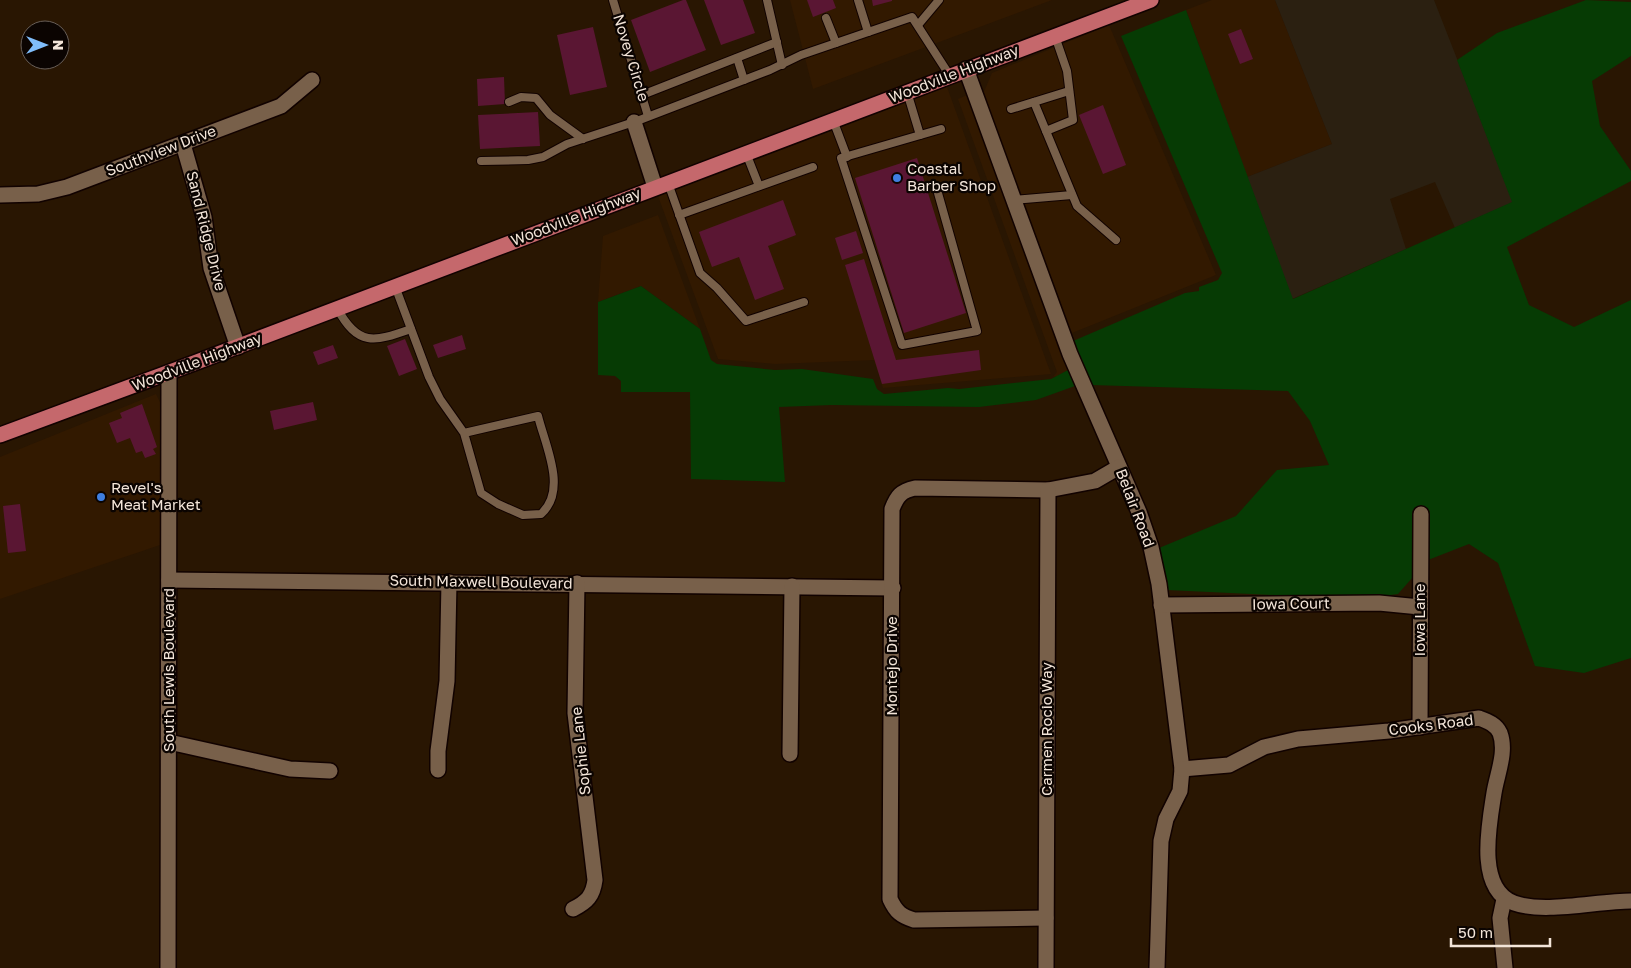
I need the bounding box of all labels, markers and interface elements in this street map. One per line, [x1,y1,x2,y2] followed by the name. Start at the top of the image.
[610,12,654,104] street label: Novey Circle
[20,20,70,70] north arrow
[50,40,67,50] text: N
[886,40,1022,106] street label: Woodville Highway
[103,121,219,179] street label: Southview Drive
[907,159,996,194] place label: Coastal Barber Shop
[183,169,231,293] street label: Sand Ridge Drive
[891,172,903,184] marker: Coastal Barber Shop
[508,183,644,249] street label: Woodville Highway
[129,328,265,394] street label: Woodville Highway
[1113,466,1159,549] street label: Belair Road
[111,478,201,513] place label: Revel's Meat Market
[95,491,107,503] marker: Revel's Meat Market
[389,570,573,592] street label: South Maxwell Boulevard
[1410,583,1428,656] street label: Iowa Lane
[159,588,177,752] street label: South Lewis Boulevard
[1252,593,1330,613] street label: Iowa Court
[882,616,900,716] street label: Montejo Drive
[1037,661,1055,796] street label: Carmen Rocio Way
[566,706,594,796] street label: Sophie Lane
[1388,710,1474,738] street label: Cooks Road
[1451,916,1550,948] scale bar
[1458,923,1493,941] text: 50 m

